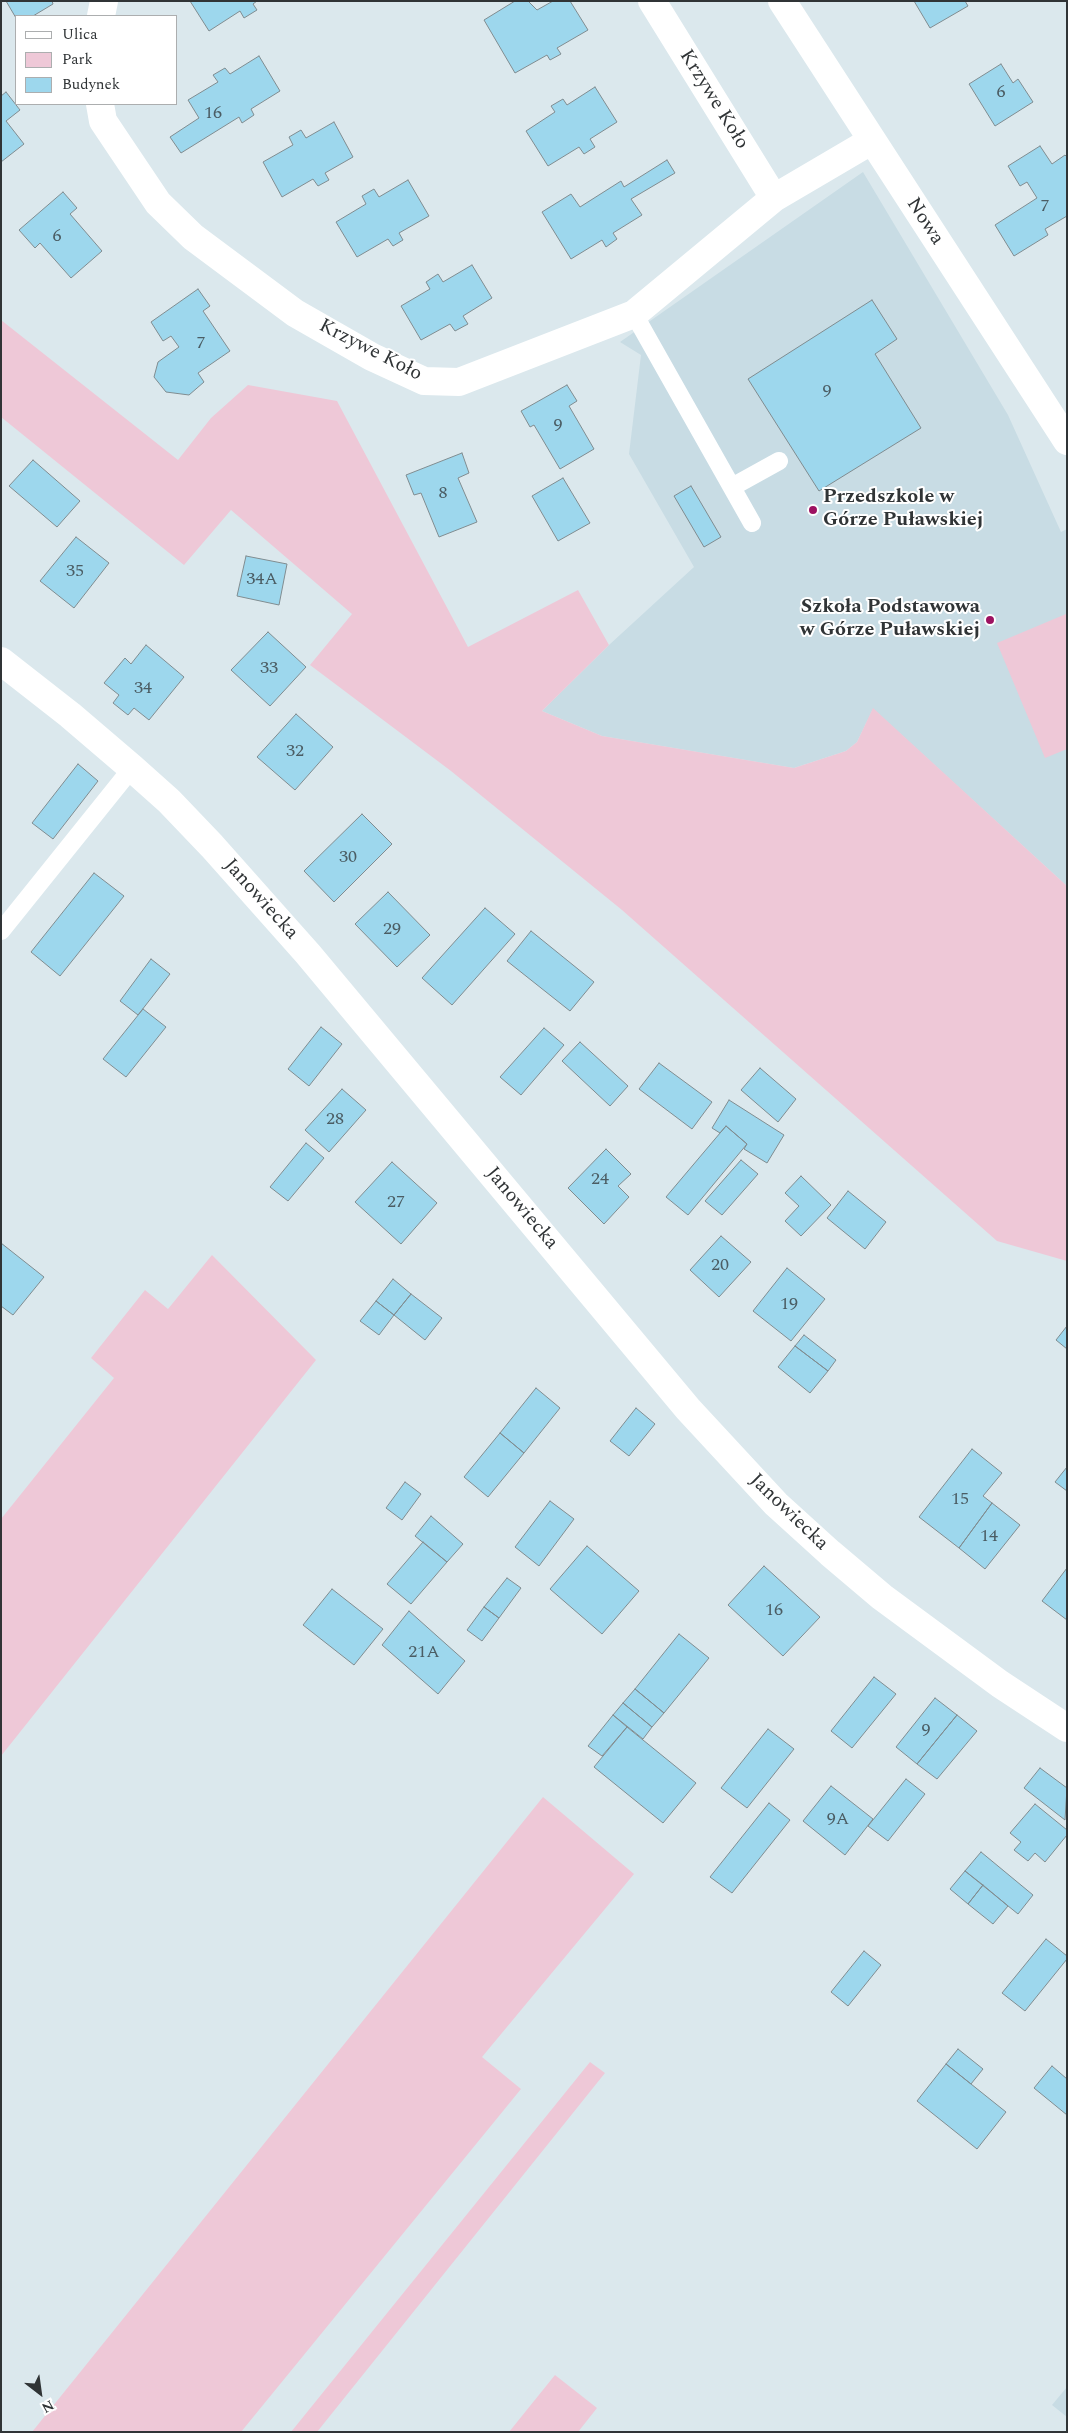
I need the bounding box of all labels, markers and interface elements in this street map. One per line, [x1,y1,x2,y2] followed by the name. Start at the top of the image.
[15,15,178,105] legend
[62,23,98,46] text: Ulica
[673,46,753,154] street label: Krzywe Koło
[62,48,93,71] text: Park
[62,73,120,96] text: Budynek
[997,82,1005,104] house number: 6
[204,103,222,125] house number: 16
[900,194,948,250] street label: Nowa
[1041,196,1049,218] house number: 7
[53,226,61,248] house number: 6
[314,315,426,387] street label: Krzywe Koło
[197,333,205,355] house number: 7
[823,381,831,403] house number: 9
[554,415,562,437] house number: 9
[439,483,447,505] house number: 8
[823,486,983,533] place label: Przedszkole w Górze Puławskiej
[807,504,819,516] marker: Przedszkole w Górze Puławskiej
[66,561,84,583] house number: 35
[246,569,278,591] house number: 34A
[800,596,980,643] place label: Szkoła Podstawowa w Górze Puławskiej
[984,614,996,626] marker: Szkoła Podstawowa w Górze Puławskiej
[260,658,278,680] house number: 33
[134,678,152,700] house number: 34
[286,741,304,763] house number: 32
[339,847,357,869] house number: 30
[217,855,303,945] street label: Janowiecka
[383,919,401,941] house number: 29
[326,1109,344,1131] house number: 28
[479,1163,563,1255] street label: Janowiecka
[591,1169,609,1191] house number: 24
[387,1192,405,1214] house number: 27
[711,1255,729,1277] house number: 20
[780,1294,798,1316] house number: 19
[743,1469,833,1557] street label: Janowiecka
[951,1489,969,1511] house number: 15
[980,1526,998,1548] house number: 14
[765,1600,783,1622] house number: 16
[408,1642,440,1664] house number: 21A
[922,1720,930,1742] house number: 9
[827,1809,849,1831] house number: 9A
[15,2368,65,2418] north arrow
[38,2394,58,2418] text: N

